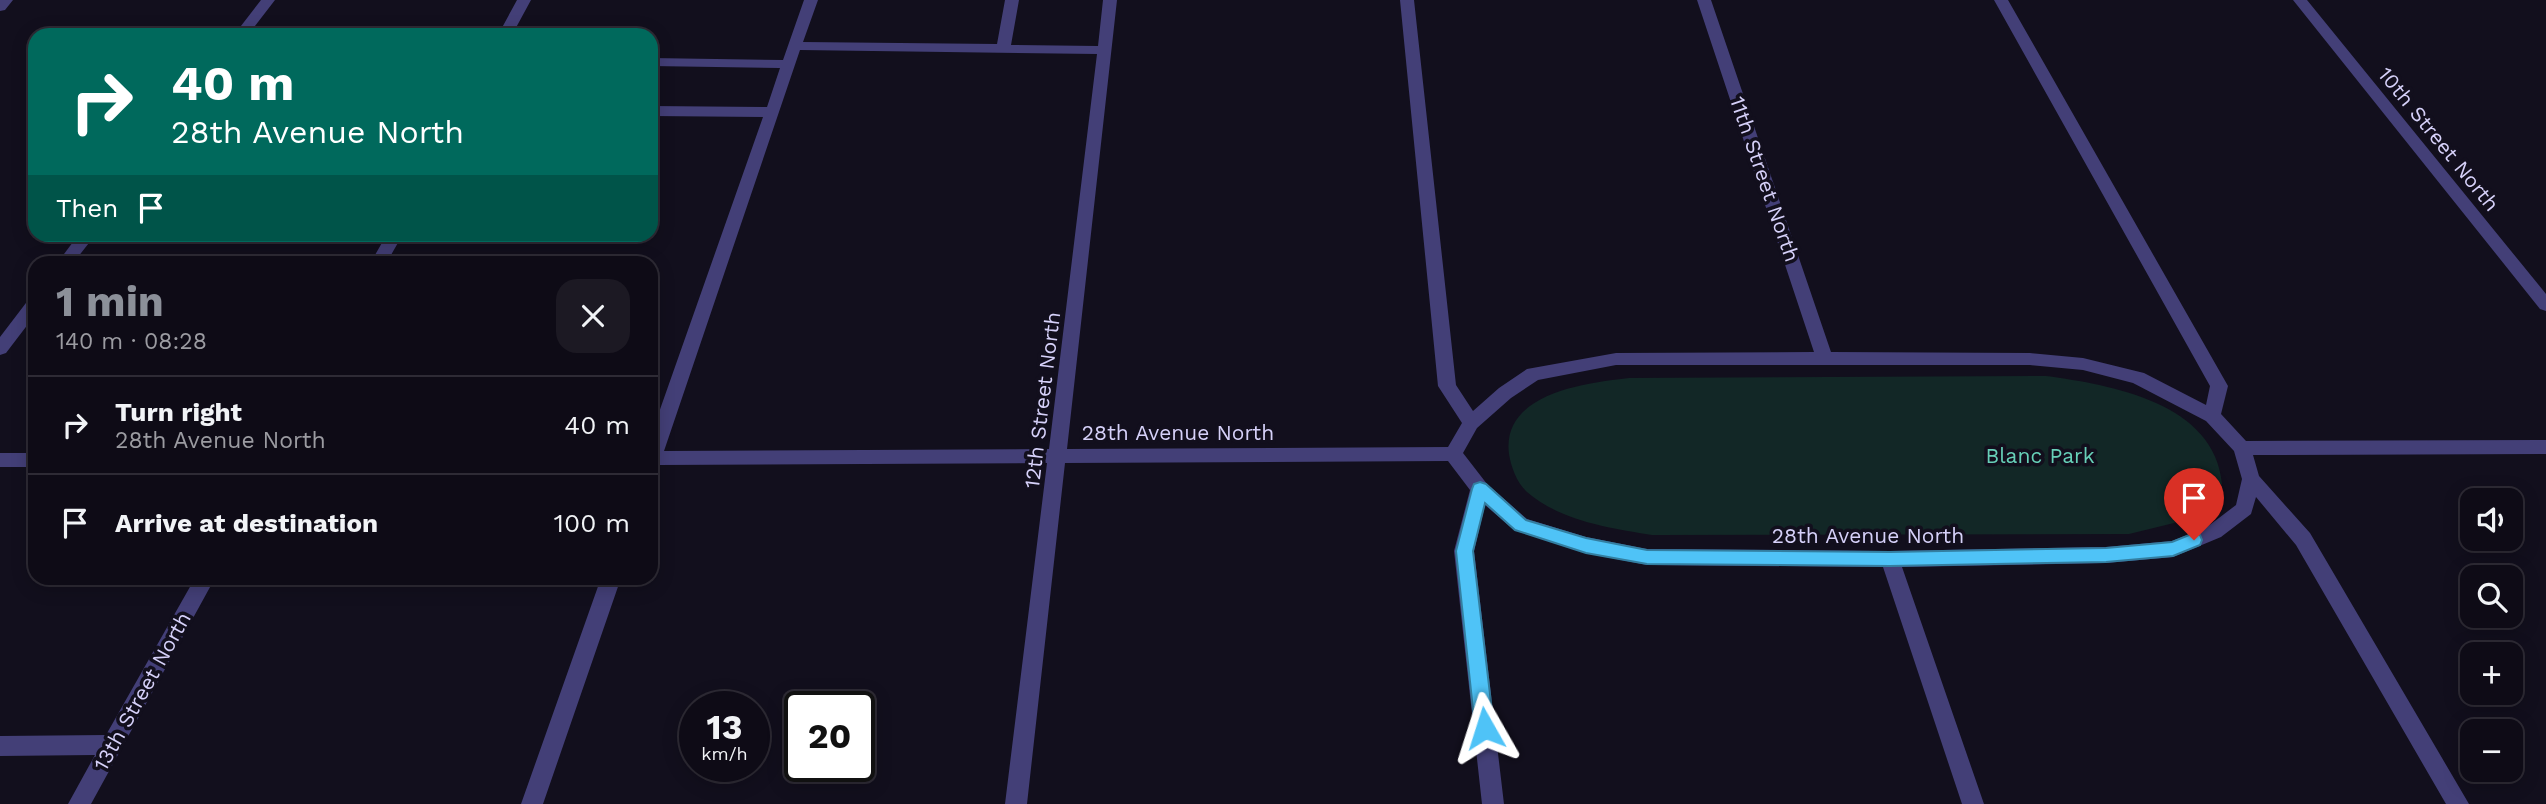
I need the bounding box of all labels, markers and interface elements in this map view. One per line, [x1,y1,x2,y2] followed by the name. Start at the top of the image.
[171,54,294,112] text: 40 m
[56,56,147,147] icon: right
[2373,62,2505,216] street label: 10th Street North
[1725,93,1805,265] street label: 11th Street North
[171,113,464,151] text: 28th Avenue North
[132,189,170,227] icon: arrive
[56,193,118,223] text: Then
[56,277,164,326] text: 1 min
[556,279,630,353] button: close
[1019,310,1065,490] street label: 12th Street North
[56,328,207,355] text: 140 m · 08:28
[115,397,242,427] text: Turn right
[56,406,94,444] icon: right
[564,410,630,440] text: 40 m
[1082,420,1274,445] street label: 28th Avenue North
[115,427,326,454] text: 28th Avenue North
[1985,443,2095,468] park label: Blanc Park
[2164,468,2224,540] pin
[2175,479,2213,517] icon: arrive
[2460,488,2523,782] map controls
[2460,488,2523,551] button: sound
[56,504,94,542] icon: arrive
[115,508,378,538] text: Arrive at destination
[554,508,630,538] text: 100 m
[1772,523,1964,548] street label: 28th Avenue North
[2460,565,2523,628] button: search
[88,607,196,775] street label: 13th Street North
[2460,642,2523,705] button: +
[784,691,875,782] speed limit sign: 20
[1448,691,1522,765] position arrow
[707,706,742,748] text: 13
[2460,719,2523,782] button: −
[701,743,748,764] text: km/h

